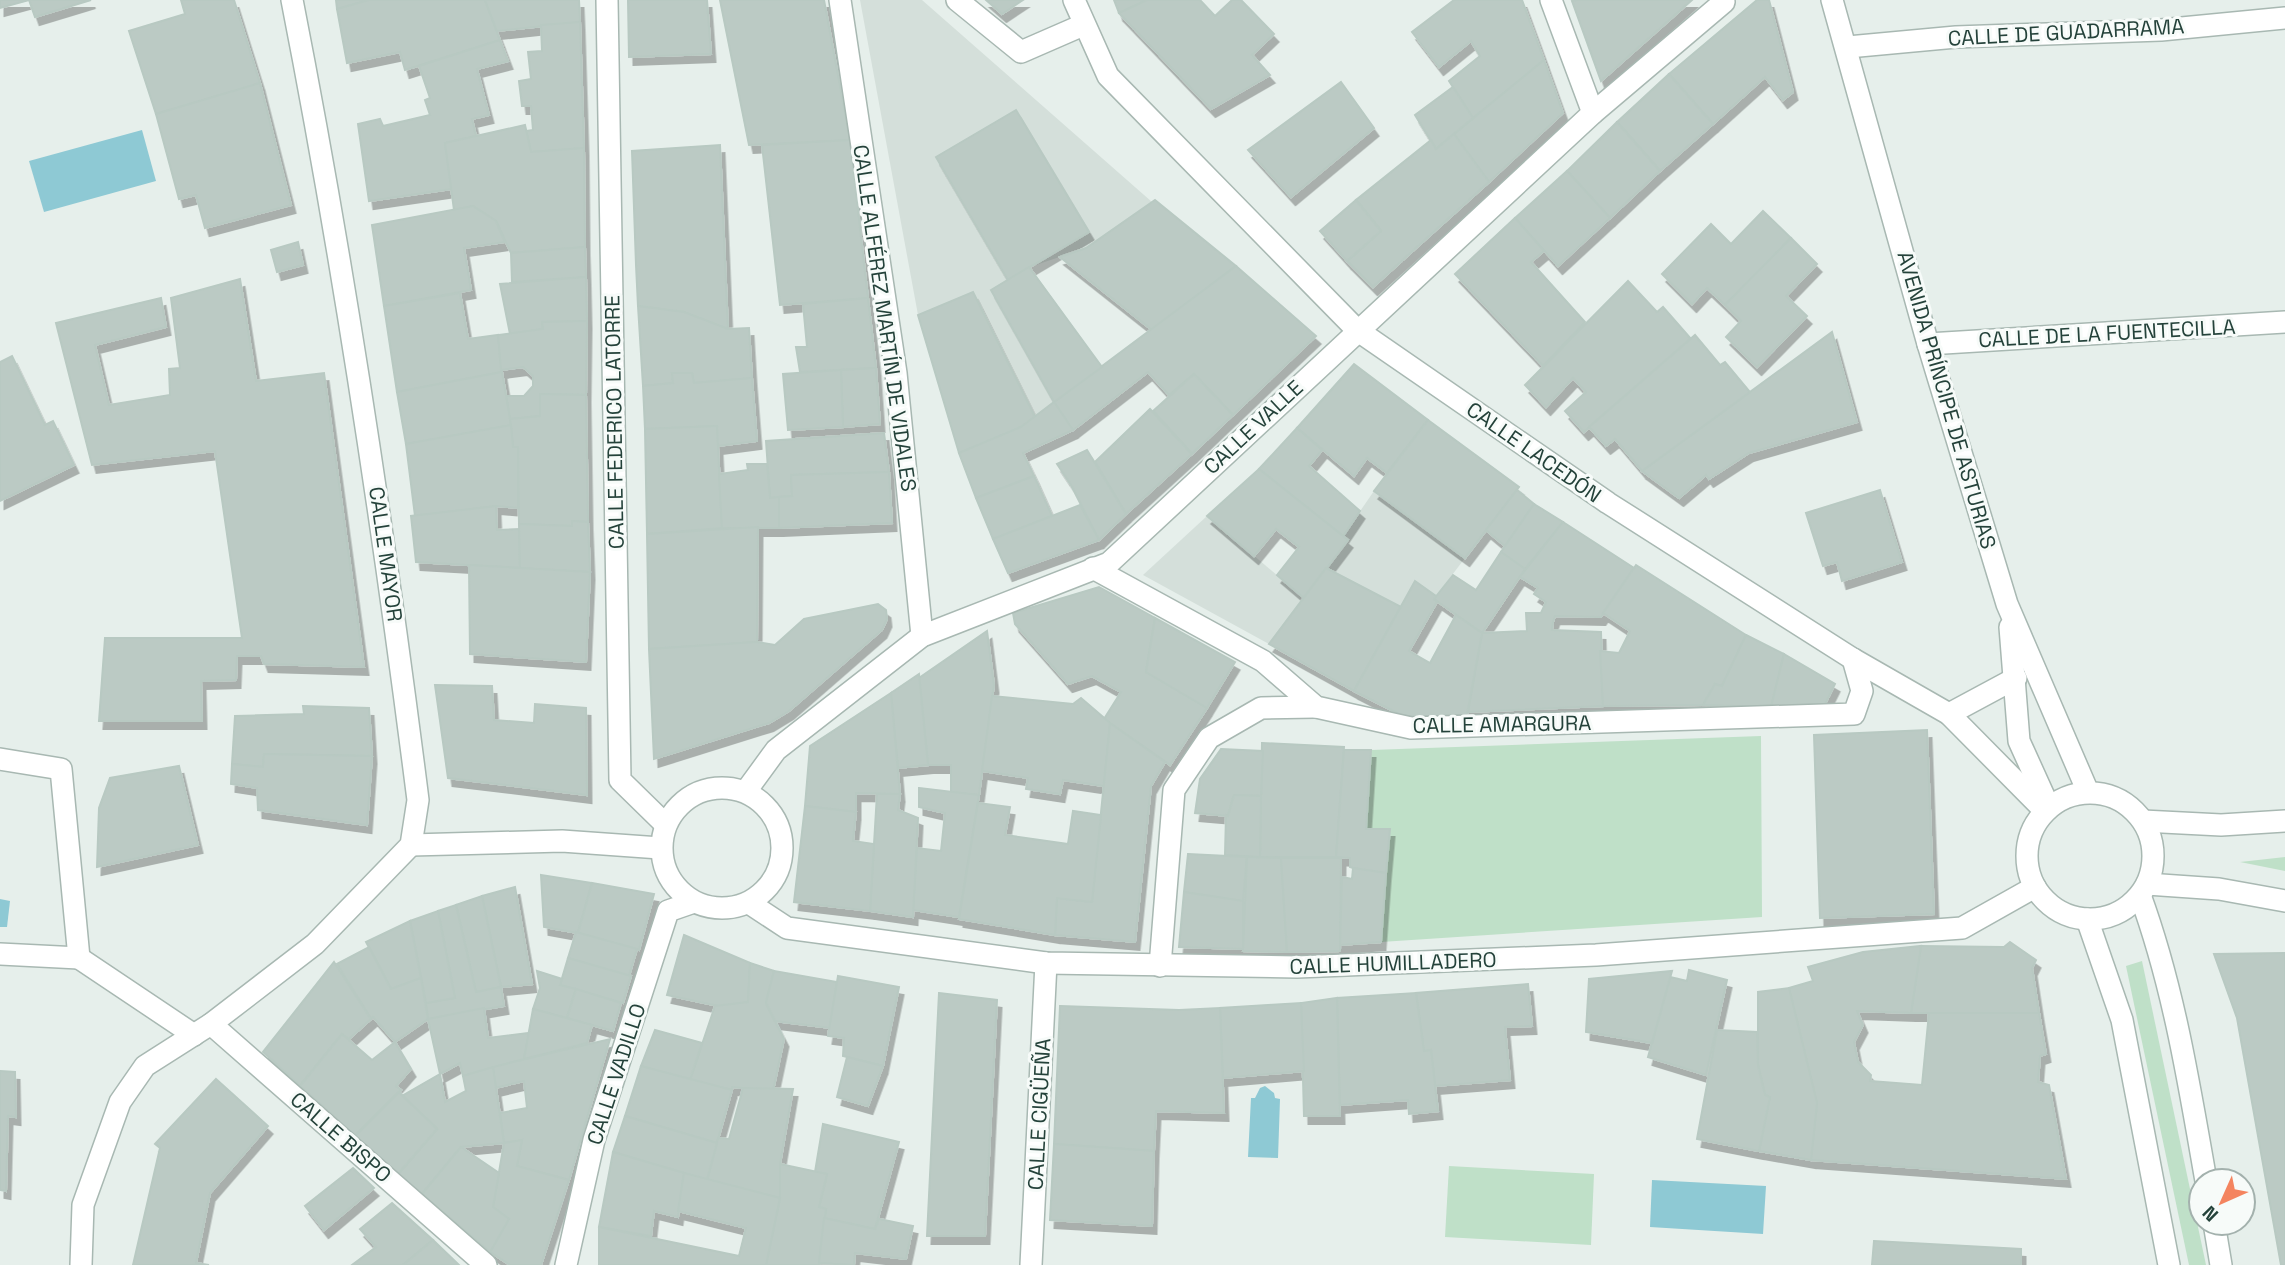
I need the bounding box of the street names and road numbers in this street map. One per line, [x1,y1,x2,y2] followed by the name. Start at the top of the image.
[1947,12,2185,52] street label: CALLE DE GUADARRAMA
[847,143,923,493] street label: CALLE ALFÉREZ MARTÍN DE VIDALES
[1892,248,2002,552] street label: AVENIDA PRÍNCIPE DE ASTURIAS
[598,295,630,549] street label: CALLE FEDERICO LATORRE
[1978,313,2236,353] street label: CALLE DE LA FUENTECILLA
[1198,374,1308,480] street label: CALLE VALLE
[1461,395,1607,509] street label: CALLE LACEDÓN
[363,485,409,623] street label: CALLE MAYOR
[1412,709,1592,739] street label: CALLE AMARGURA
[1289,946,1497,980] street label: CALLE HUMILLADERO
[580,1000,652,1148] street label: CALLE VADILLO
[1022,1037,1056,1191] street label: CALLE CIGÜEÑA
[285,1086,397,1188] street label: CALLE BISPO

